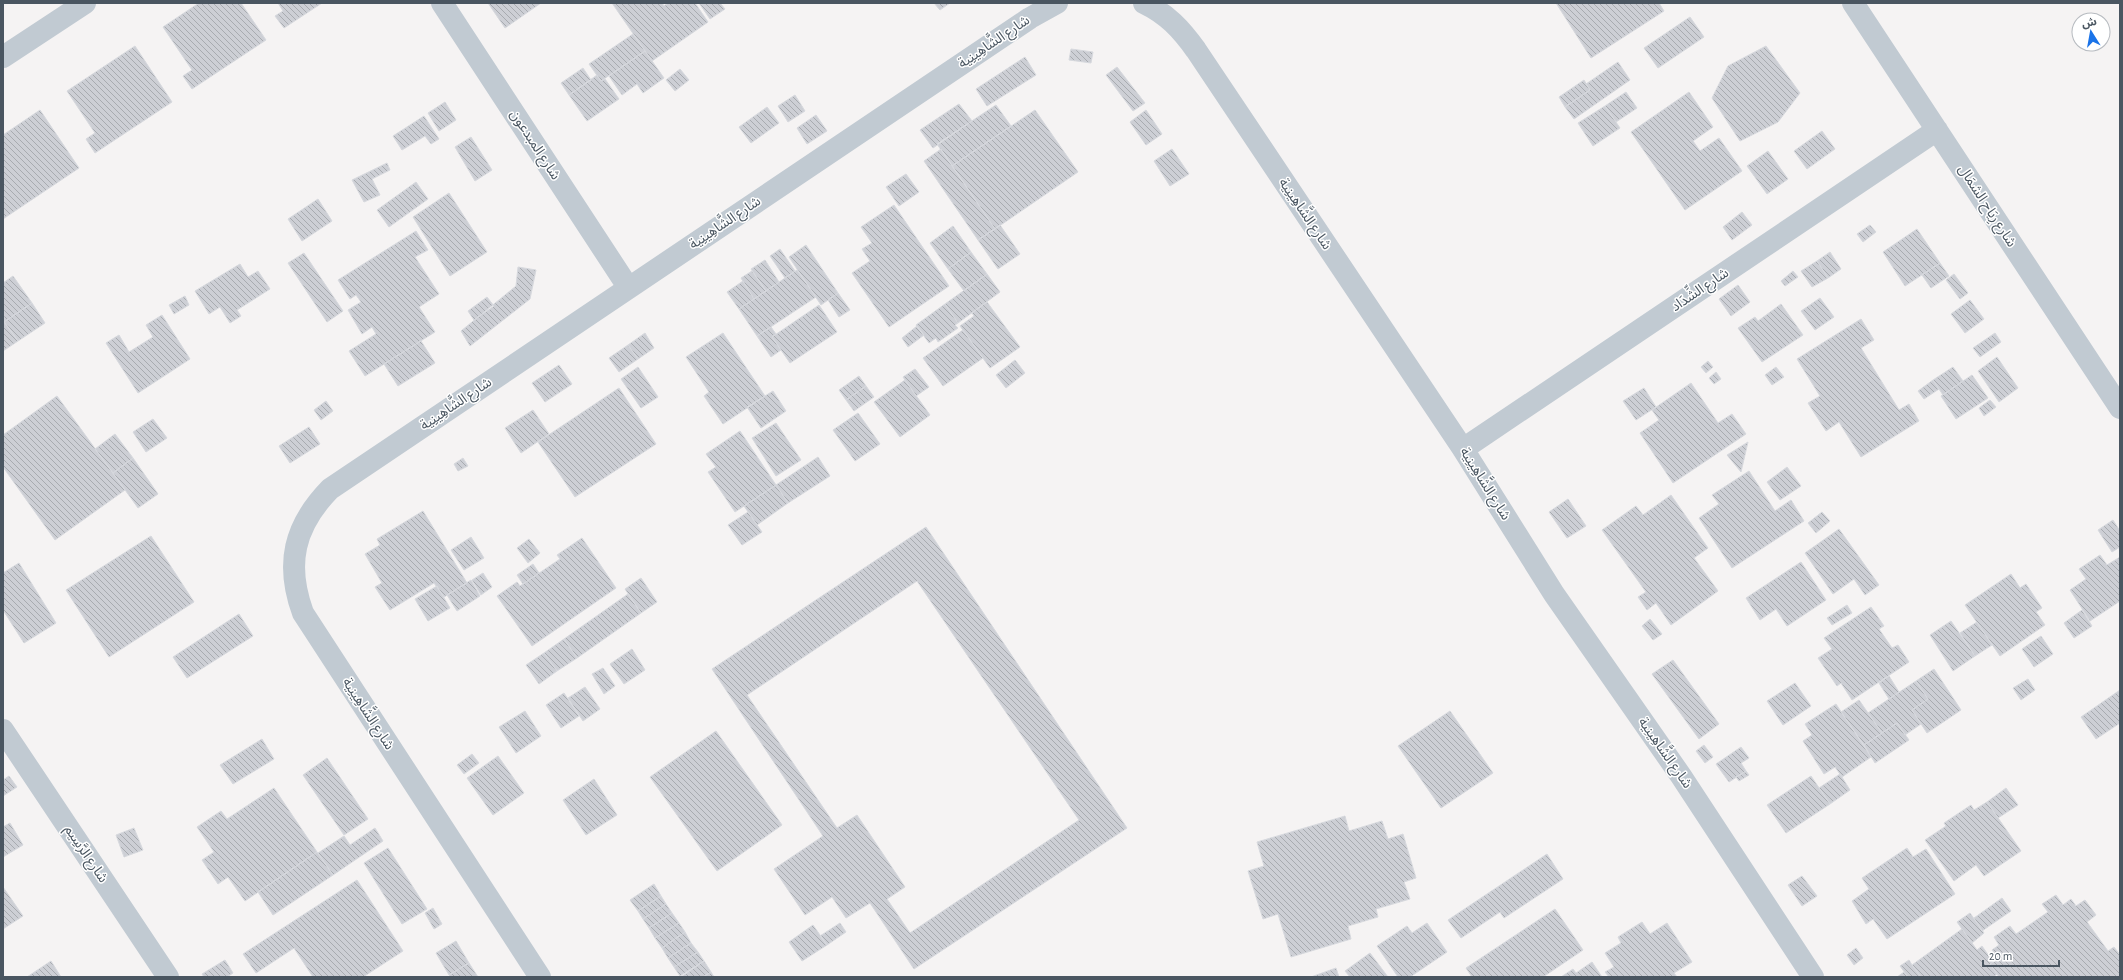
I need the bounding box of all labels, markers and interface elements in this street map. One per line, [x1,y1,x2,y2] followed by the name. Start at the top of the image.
[953,9,1034,73] street label: شارع الشَّاهِينِية
[2071,12,2111,52] north arrow
[2081,16,2098,30] text: ش
[505,108,563,184] street label: شارع المبدعون
[1953,163,2019,251] street label: شارع رِيَاح الشمَال
[1274,173,1338,254] street label: شارع الشَّاهِينِية
[684,190,765,254] street label: شارع الشَّاهِينِية
[1666,262,1733,317] street label: شارع الشِّدَاد
[415,371,496,435] street label: شارع الشَّاهِينِية
[1455,442,1517,524] street label: شارع الشَّاهِينِية
[337,673,401,754] street label: شارع الشَّاهِينِية
[1633,712,1699,793] street label: شارع الشَّاهِينِية
[59,822,111,887] street label: شارع الرَّسِيم
[1983,942,2059,968] scale bar
[1989,950,2012,962] text: 20 m

